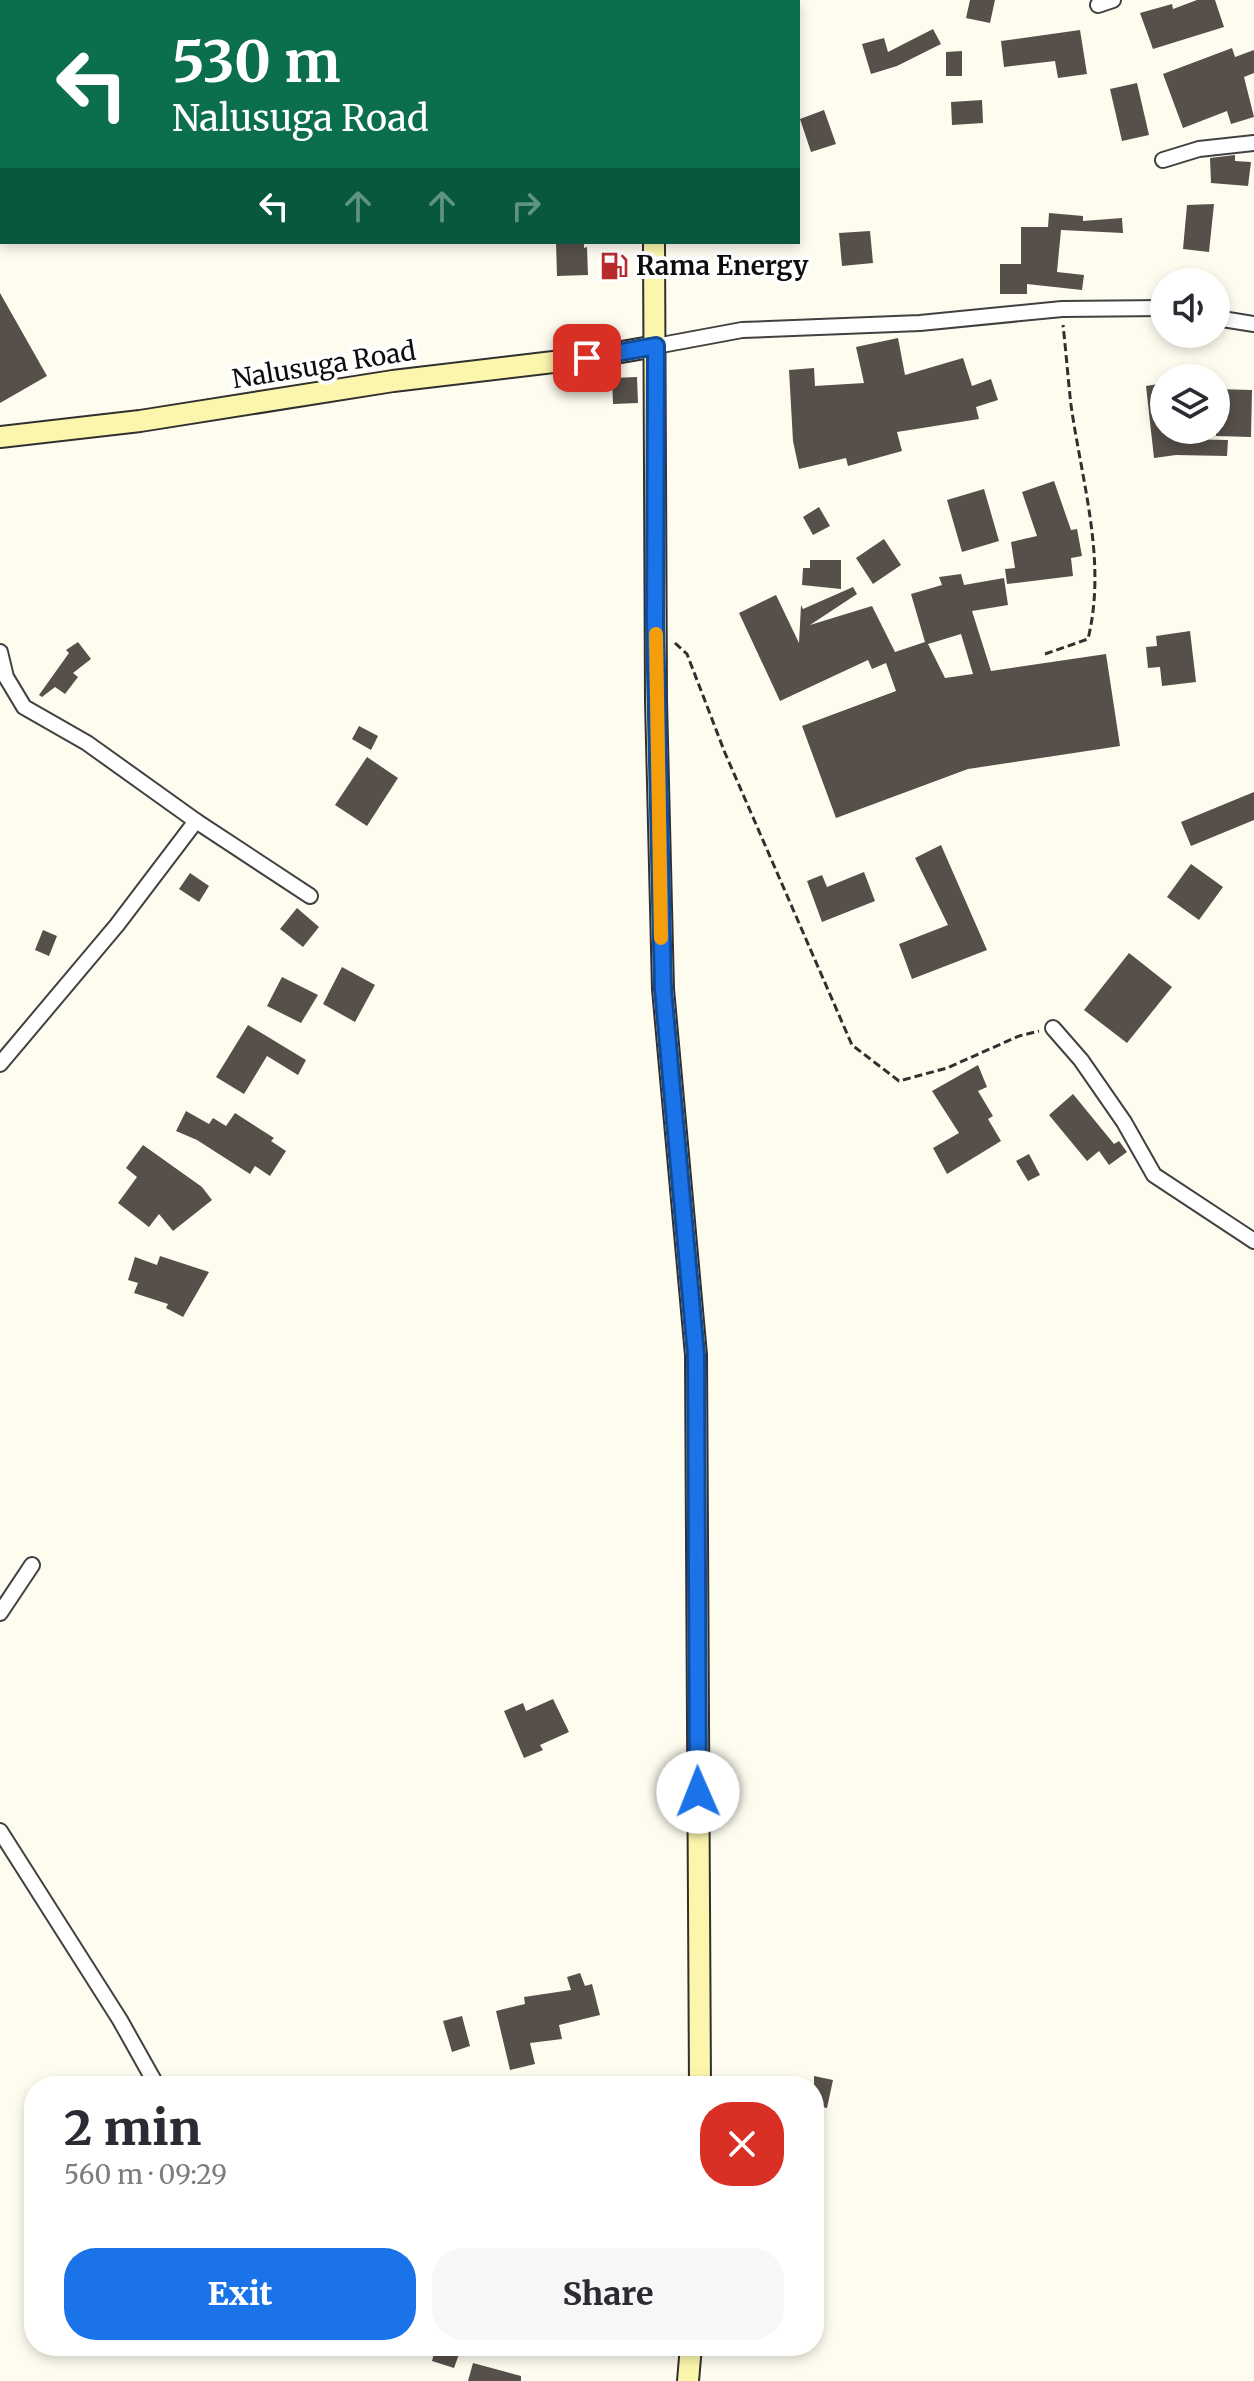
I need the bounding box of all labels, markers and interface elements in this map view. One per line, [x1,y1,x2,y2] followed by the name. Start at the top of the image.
[172,27,341,97] text: 530 m
[40,32,144,136] icon: left
[172,96,429,141] text: Nalusuga Road
[252,184,296,228] icon: left
[336,184,380,228] icon: ahead
[420,184,464,228] icon: ahead
[504,184,548,228] icon: right
[636,249,809,282] place label: Rama Energy
[599,251,629,281] fuel station icon: Rama Energy
[1150,268,1230,444] map controls
[1150,268,1230,348] button: sound
[553,324,621,392] pin
[230,334,418,395] street label: Nalusuga Road
[565,336,609,380] icon: arrive
[1150,364,1230,444] button: layers
[656,1750,740,1834] position arrow
[64,2098,201,2158] text: 2 min
[700,2102,784,2186] button: close
[64,2158,227,2191] text: 560 m · 09:29
[64,2248,416,2340] button: Exit
[432,2248,784,2340] button: Share

